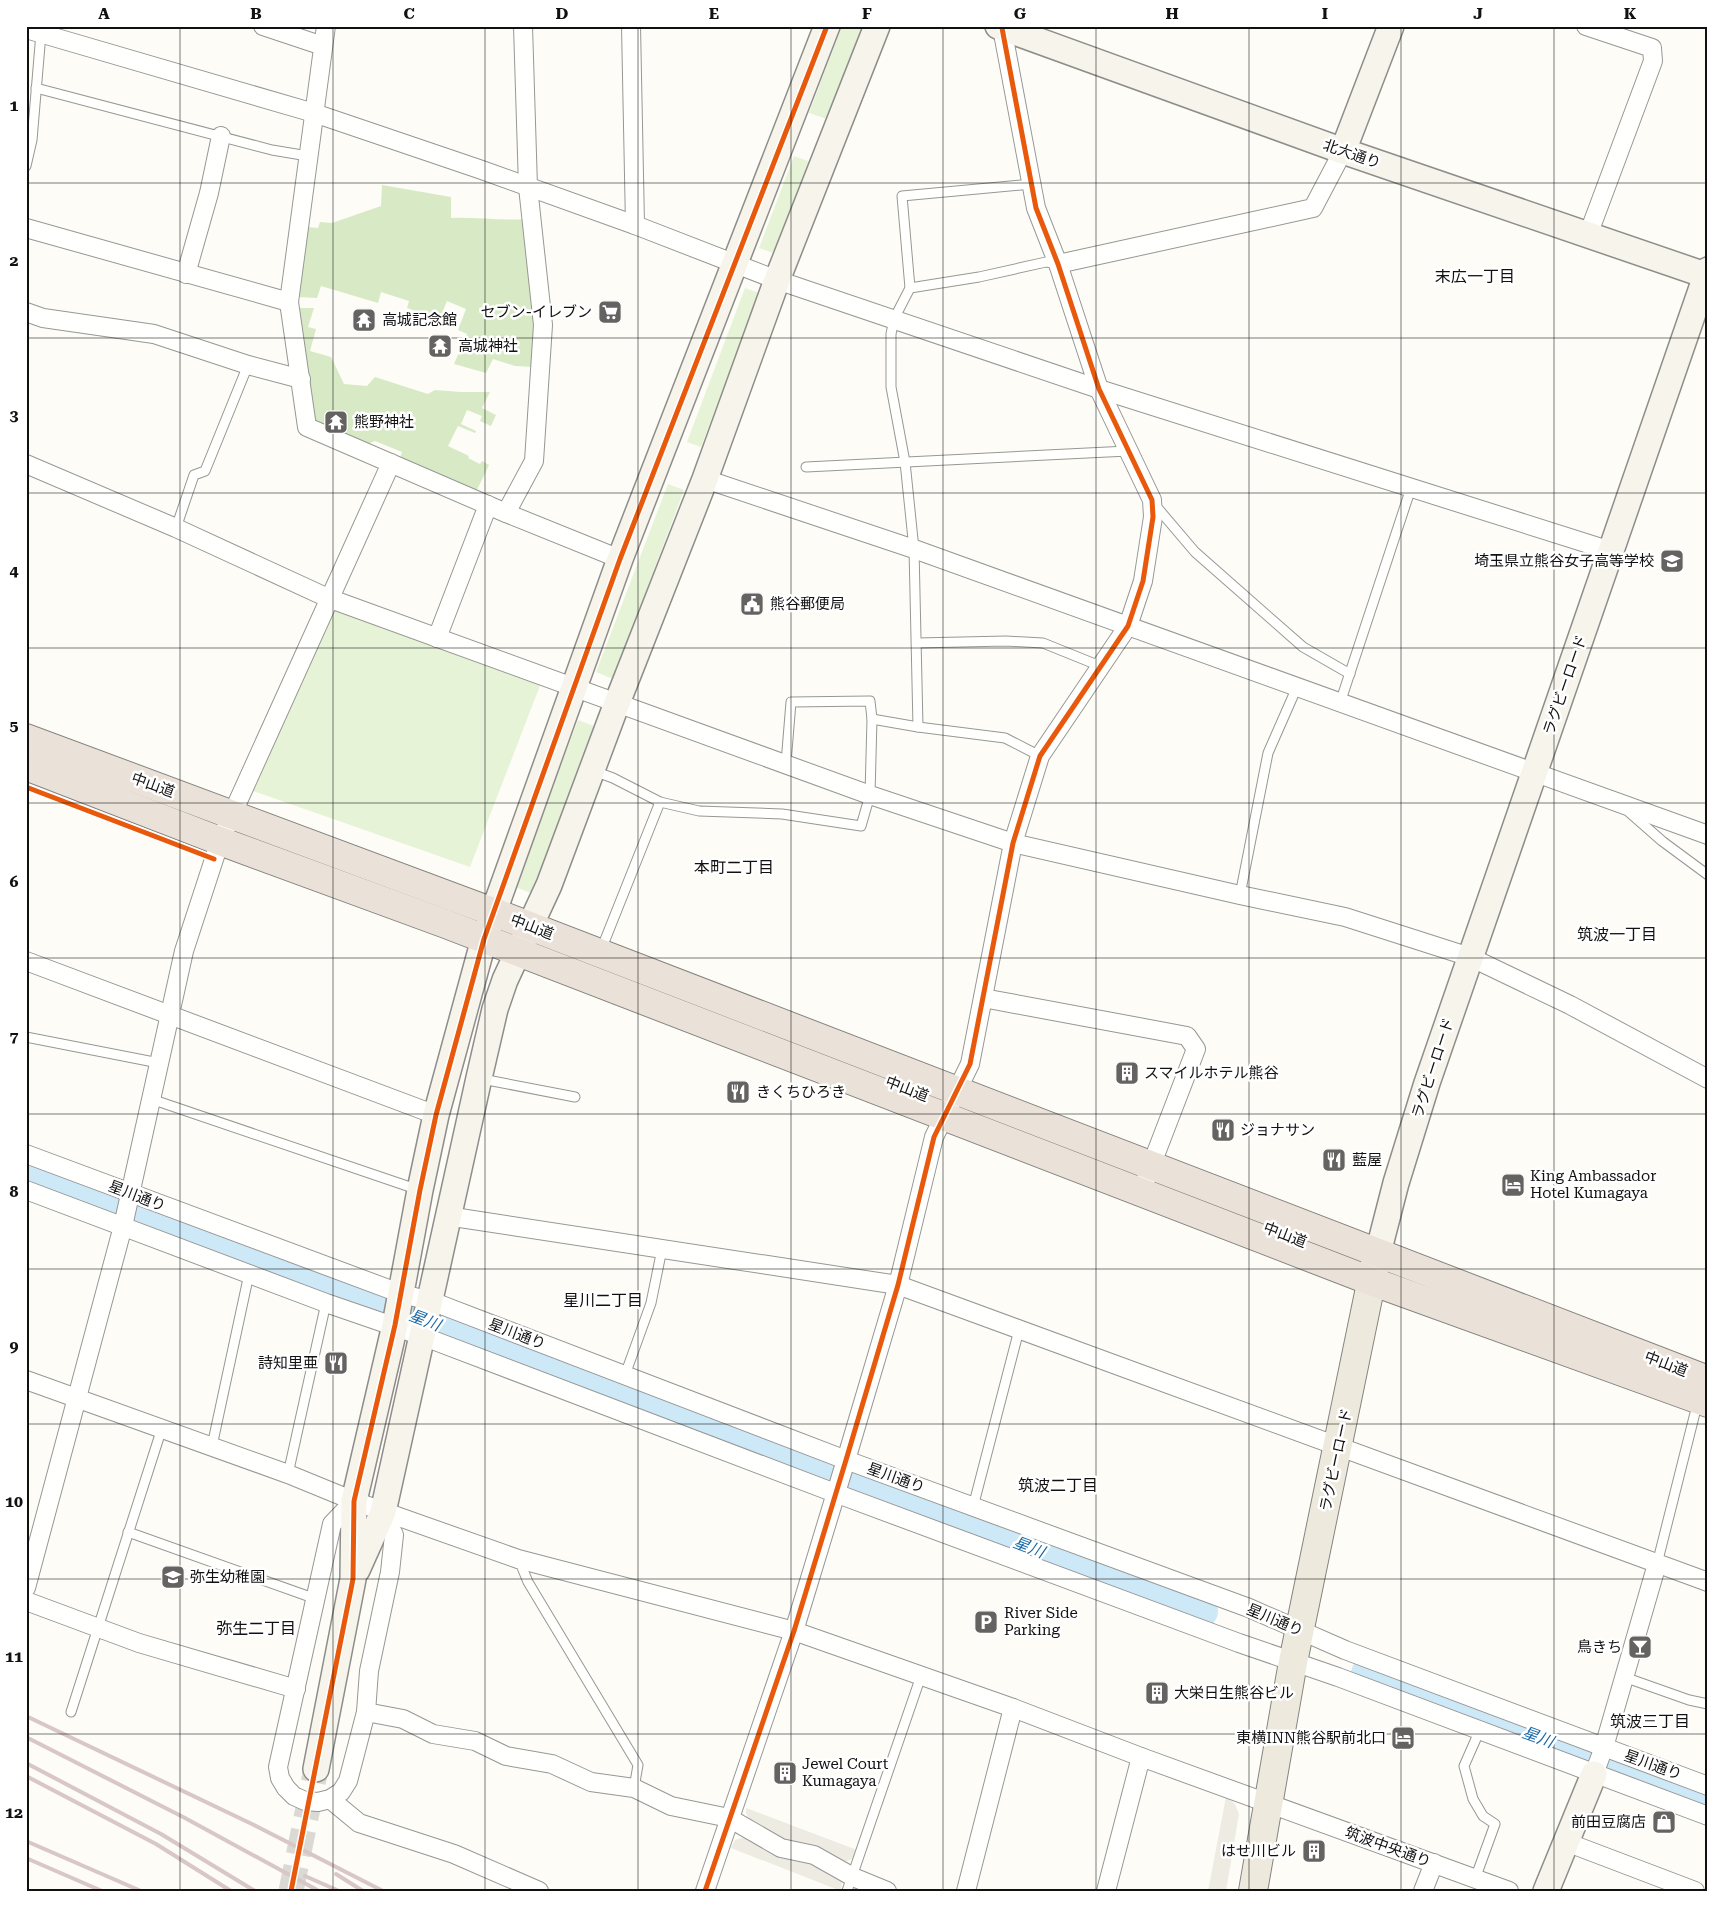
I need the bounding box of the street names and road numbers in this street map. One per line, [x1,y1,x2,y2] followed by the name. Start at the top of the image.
[1321,136,1383,172] street label: 北大通り
[1539,632,1591,738] street label: ラグビーロード
[129,769,177,801] street label: 中山道
[508,911,556,943] street label: 中山道
[1408,1015,1458,1121] street label: ラグビーロード
[883,1073,931,1105] street label: 中山道
[106,1177,168,1215] street label: 星川通り
[1261,1219,1309,1251] street label: 中山道
[486,1315,548,1353] street label: 星川通り
[1642,1348,1690,1380] street label: 中山道
[1316,1407,1356,1513] street label: ラグビーロード
[865,1459,927,1497] street label: 星川通り
[1244,1600,1306,1640] street label: 星川通り
[1622,1746,1684,1784] street label: 星川通り
[1343,1823,1433,1871] street label: 筑波中央通り

